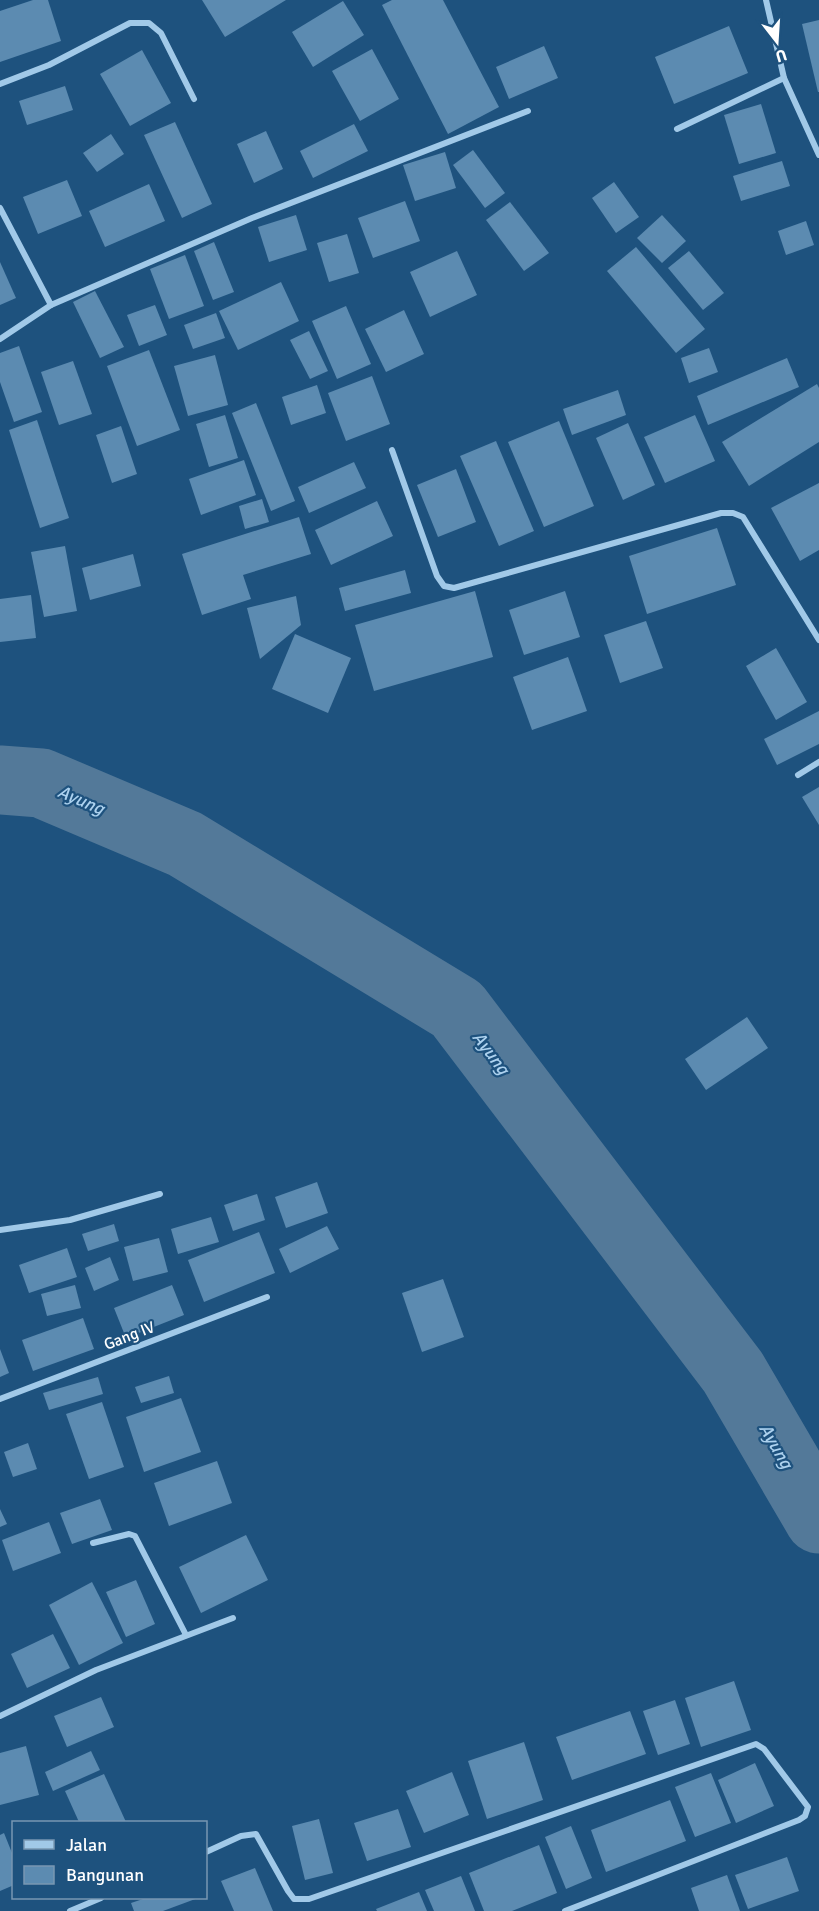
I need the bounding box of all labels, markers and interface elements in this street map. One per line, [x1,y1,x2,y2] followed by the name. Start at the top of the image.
[747,12,807,72] north arrow
[773,44,789,67] text: U
[54,780,109,820] water label: Ayung
[468,1027,515,1080] water label: Ayung
[101,1317,158,1355] street label: Gang IV
[754,1420,798,1474] water label: Ayung
[12,1821,207,1899] legend
[66,1834,107,1856] text: Jalan
[66,1864,144,1886] text: Bangunan

